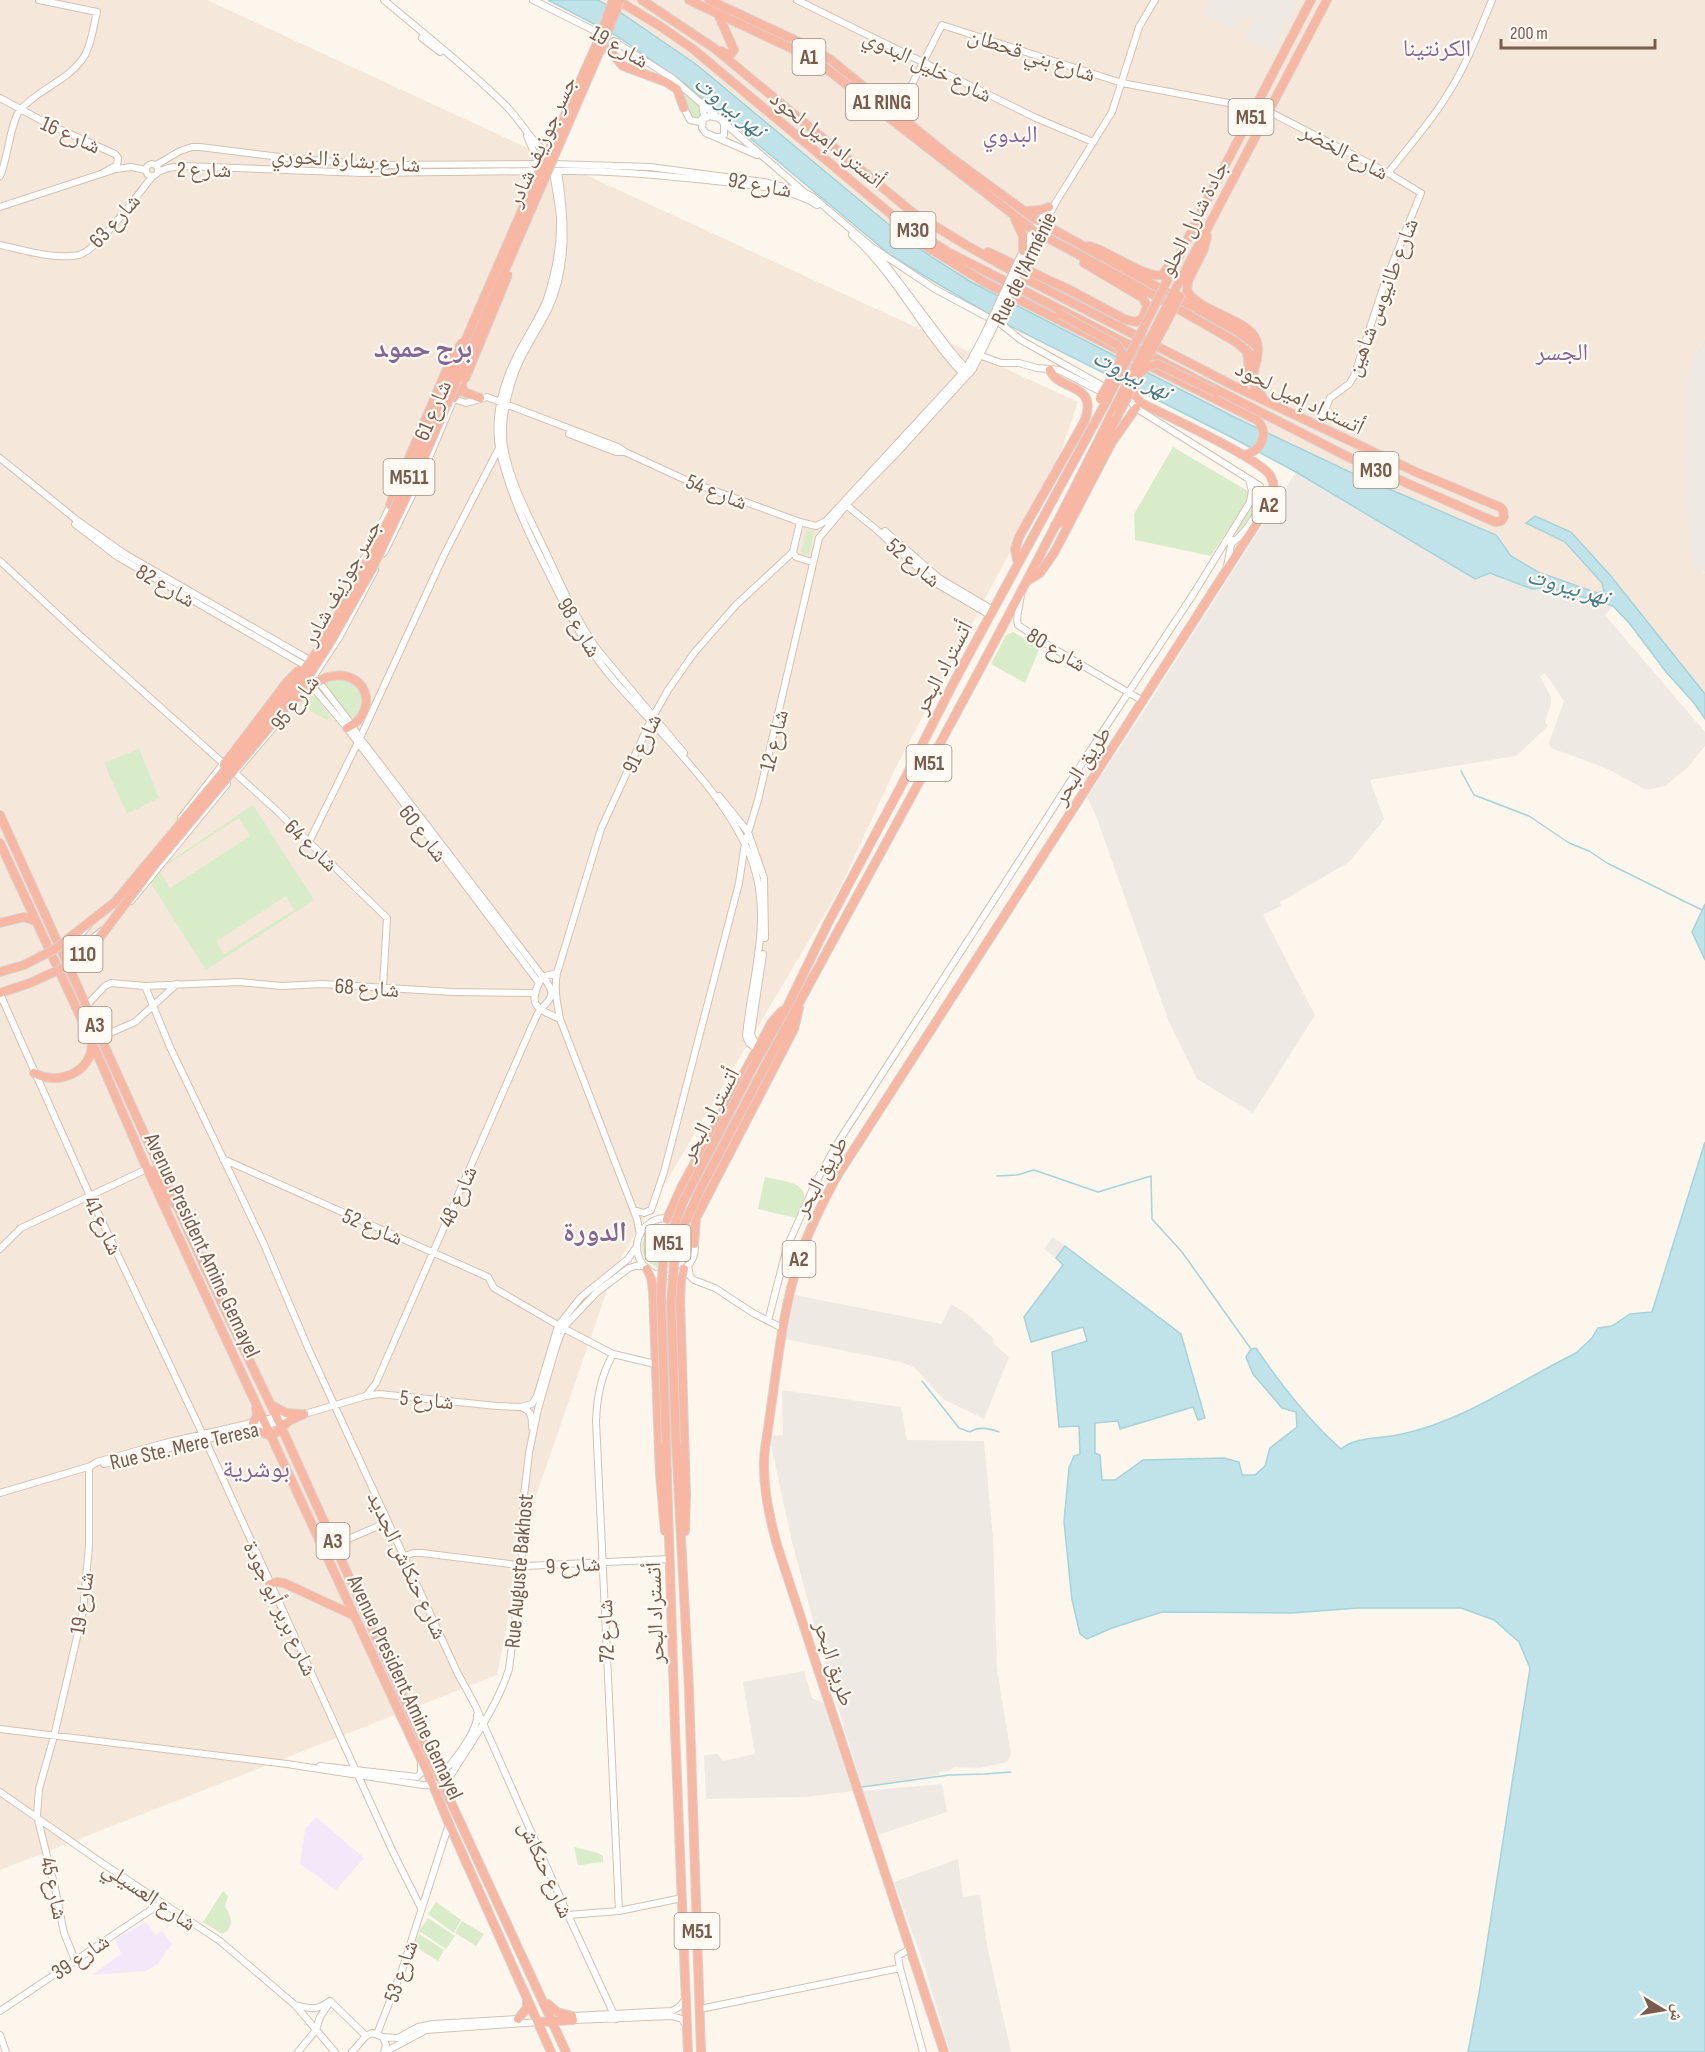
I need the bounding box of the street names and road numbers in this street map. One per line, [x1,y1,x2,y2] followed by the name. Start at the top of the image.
[585,20,653,75] street label: شارع 19
[964,22,1099,91] street label: شارع بني قحطان
[857,24,996,111] street label: شارع خليل البدوي
[792,39,826,75] road number: A1
[501,72,583,212] street label: جسر جوزيف شادر
[846,84,918,120] road number: A1 RING
[764,85,891,195] street label: أتستراد إميل لحود
[1228,99,1274,135] road number: M51
[36,110,105,160] street label: شارع 16
[1295,117,1393,187] street label: شارع الخضر
[270,142,421,182] street label: شارع بشارة الخوري
[1154,156,1235,281] street label: جادة شارل الحلو
[177,157,231,184] street label: شارع 2
[726,167,794,204] street label: شارع 92
[84,188,147,254] street label: شارع 63
[985,208,1063,330] street label: Rue de l'Arménie
[890,212,936,248] road number: M30
[1340,215,1425,381] street label: شارع طانيوس شاهين
[1230,355,1369,441] street label: أتستراد إميل لحود
[409,376,458,445] street label: شارع 61
[1354,452,1398,488] road number: M30
[384,459,434,495] road number: M511
[682,468,751,516] street label: شارع 54
[1252,487,1286,523] road number: A2
[296,515,388,652] street label: جسر جوزيف شادر
[880,532,946,594] street label: شارع 52
[131,559,200,614] street label: شارع 82
[550,593,607,662] street label: شارع 98
[906,616,979,720] street label: أتستراد البحر
[1022,622,1091,679] street label: شارع 80
[265,669,325,736] street label: شارع 95
[754,707,795,774] street label: شارع 12
[616,710,668,778] street label: شارع 91
[1046,721,1118,811] street label: طريق البحر
[906,745,952,781] road number: M51
[393,800,453,868] street label: شارع 60
[278,814,344,878] street label: شارع 64
[64,936,103,972] road number: 110
[334,973,400,1004] street label: شارع 68
[78,1007,112,1043] road number: A3
[673,1063,746,1167] street label: أتستراد البحر
[137,1128,266,1362] street label: Avenue President Amine Gemayel
[788,1132,855,1223] street label: طريق البحر
[433,1162,484,1231] street label: شارع 48
[77,1192,128,1260] street label: شارع 41
[338,1203,407,1252] street label: شارع 52
[646,1225,690,1261] road number: M51
[782,1241,816,1277] road number: A2
[399,1385,455,1416] street label: شارع 5
[107,1416,261,1477] street label: Rue Ste. Mere Teresa
[361,1487,453,1644] street label: شارع حنكاش الجديد
[499,1492,540,1649] street label: Rue Auguste Bakhost
[316,1523,350,1559] road number: A3
[237,1536,323,1681] street label: شارع بربر أبو جودة
[545,1551,601,1580] street label: شارع 9
[640,1562,671,1665] street label: أتستراد البحر
[64,1570,101,1636] street label: شارع 19
[340,1570,469,1804] street label: Avenue President Amine Gemayel
[592,1599,621,1663] street label: شارع 72
[807,1616,860,1710] street label: طريق البحر
[512,1817,579,1922] street label: شارع حنكاش
[34,1854,73,1922] street label: شارع 45
[96,1855,201,1940] street label: شارع العسيلي
[674,1913,720,1949] road number: M51
[47,1928,115,1986] street label: شارع 39
[378,1937,424,2006] street label: شارع 53

